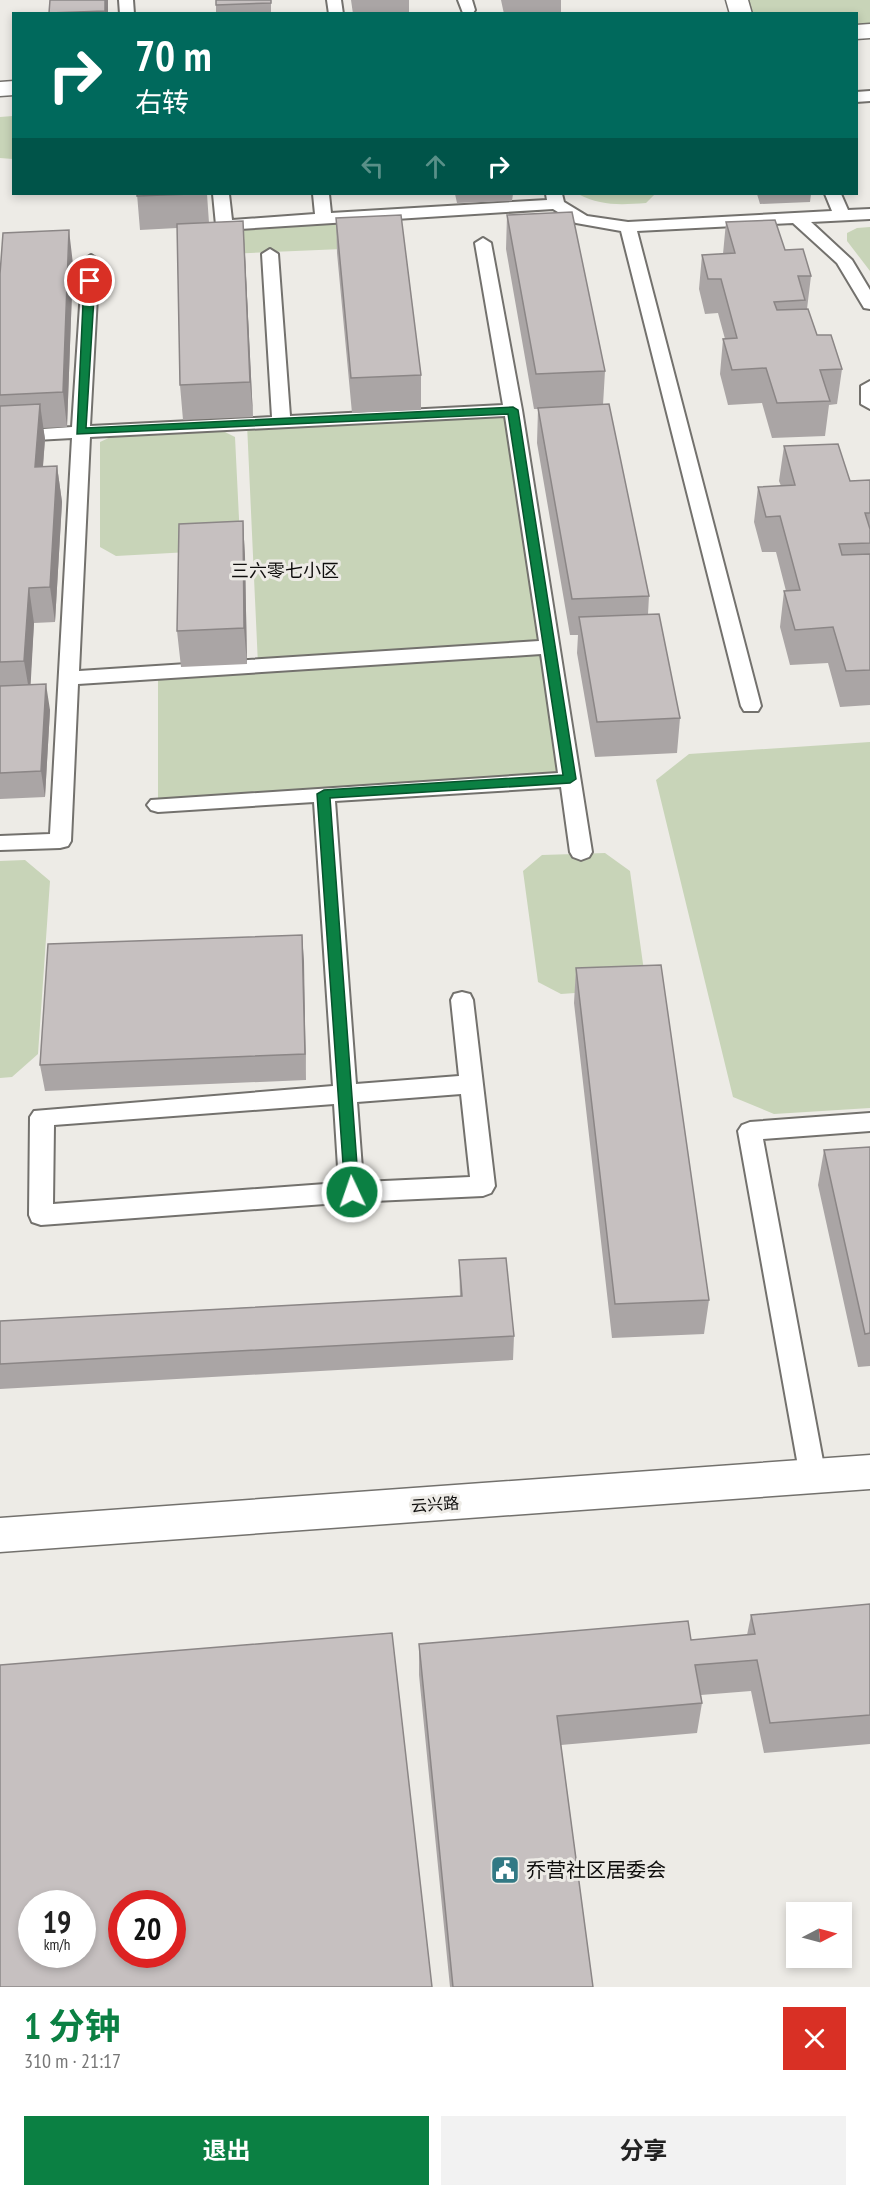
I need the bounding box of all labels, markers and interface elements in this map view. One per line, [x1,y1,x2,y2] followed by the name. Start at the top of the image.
[135,28,212,83] text: 70 m
[36,36,114,114] icon: right
[135,85,189,119] text: 右转
[356,150,389,183] icon: left
[419,150,452,183] icon: ahead
[482,150,515,183] icon: right
[64,255,115,306] pin
[73,264,106,297] icon: arrive
[231,559,339,582] district label: 三六零七小区
[320,1160,384,1224] position arrow
[410,1492,460,1516] street label: 云兴路
[489,1854,521,1886] public building icon: 乔营社区居委会
[526,1857,666,1883] place label: 乔营社区居委会
[108,1890,186,1968] speed limit sign: 20
[43,1902,71,1941] text: 19
[786,1902,852,1968] north arrow
[786,1902,852,1968] map controls
[44,1935,70,1954] text: km/h
[24,2002,121,2049] text: 1 分钟
[783,2007,846,2070] button: close
[24,2048,121,2074] text: 310 m · 21:17
[24,2116,429,2185] button: 退出
[441,2116,846,2185] button: 分享

